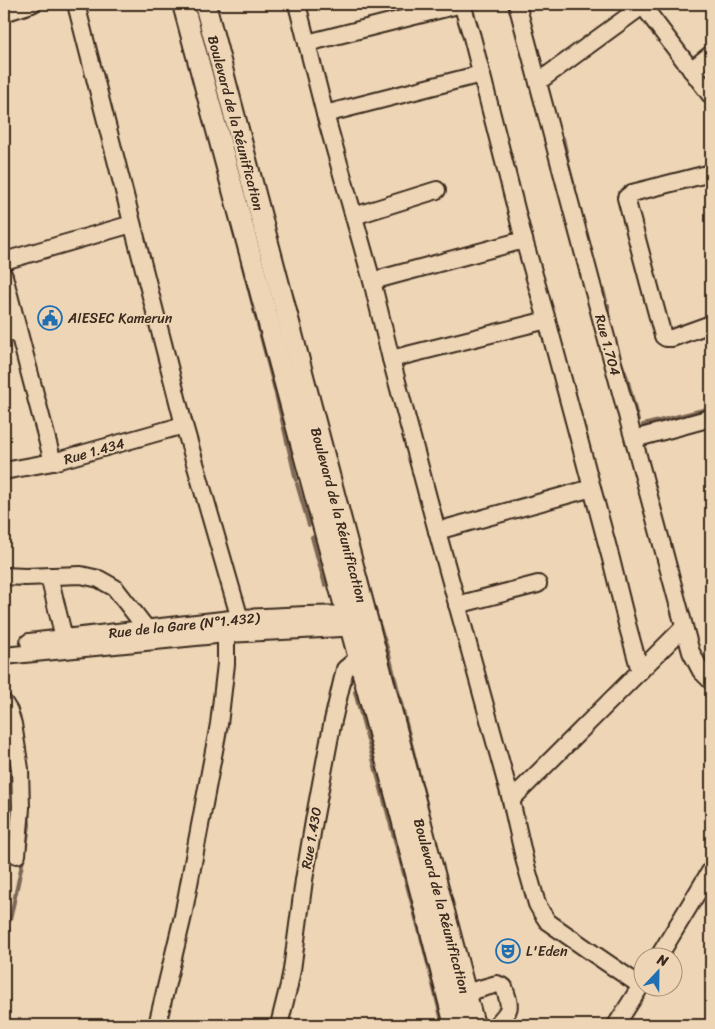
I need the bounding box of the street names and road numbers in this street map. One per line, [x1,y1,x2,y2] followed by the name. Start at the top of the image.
[200,33,271,214] street label: Boulevard de la Réunification
[587,312,628,379] street label: Rue 1.704
[303,425,374,606] street label: Boulevard de la Réunification
[61,431,128,472] street label: Rue 1.434
[107,605,262,646] street label: Rue de la Gare (N°1.432)
[294,805,329,871] street label: Rue 1.430
[406,816,477,997] street label: Boulevard de la Réunification

